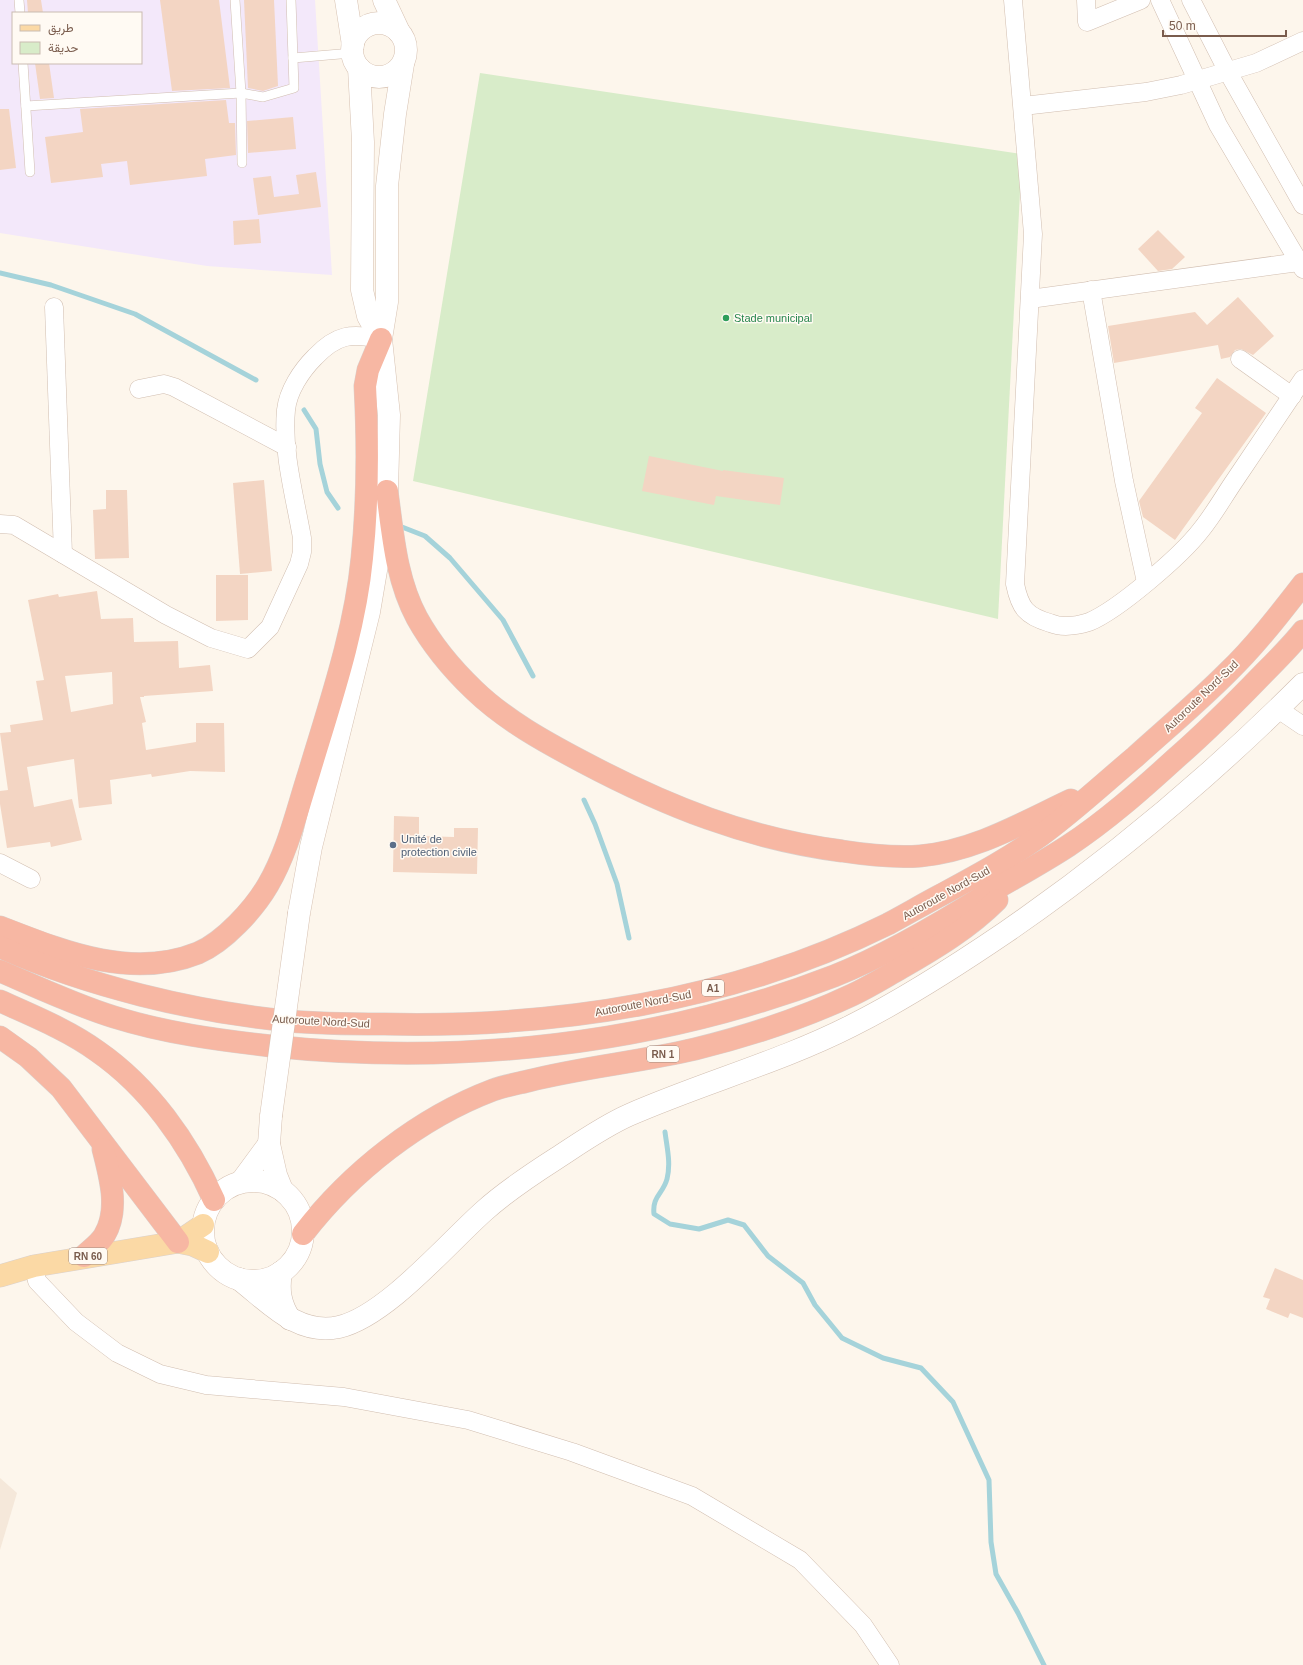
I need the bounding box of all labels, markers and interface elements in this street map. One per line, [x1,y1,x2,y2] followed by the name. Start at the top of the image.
[12,12,142,64] legend
[1163,12,1286,38] scale bar
[1169,19,1196,33] text: 50 m
[48,21,74,36] text: طريق
[48,41,78,55] text: حديقة
[734,312,812,324] place label: Stade municipal
[721,313,731,323] marker: Stade municipal
[1162,658,1240,734] street label: Autoroute Nord-Sud
[401,833,477,858] place label: Unité de protection civile
[388,840,398,850] marker: Unité de protection civile
[900,864,992,922] street label: Autoroute Nord-Sud
[702,980,724,996] road number: A1
[594,988,692,1018] street label: Autoroute Nord-Sud
[272,1012,370,1030] street label: Autoroute Nord-Sud
[647,1046,679,1062] road number: RN 1
[69,1248,107,1264] road number: RN 60

